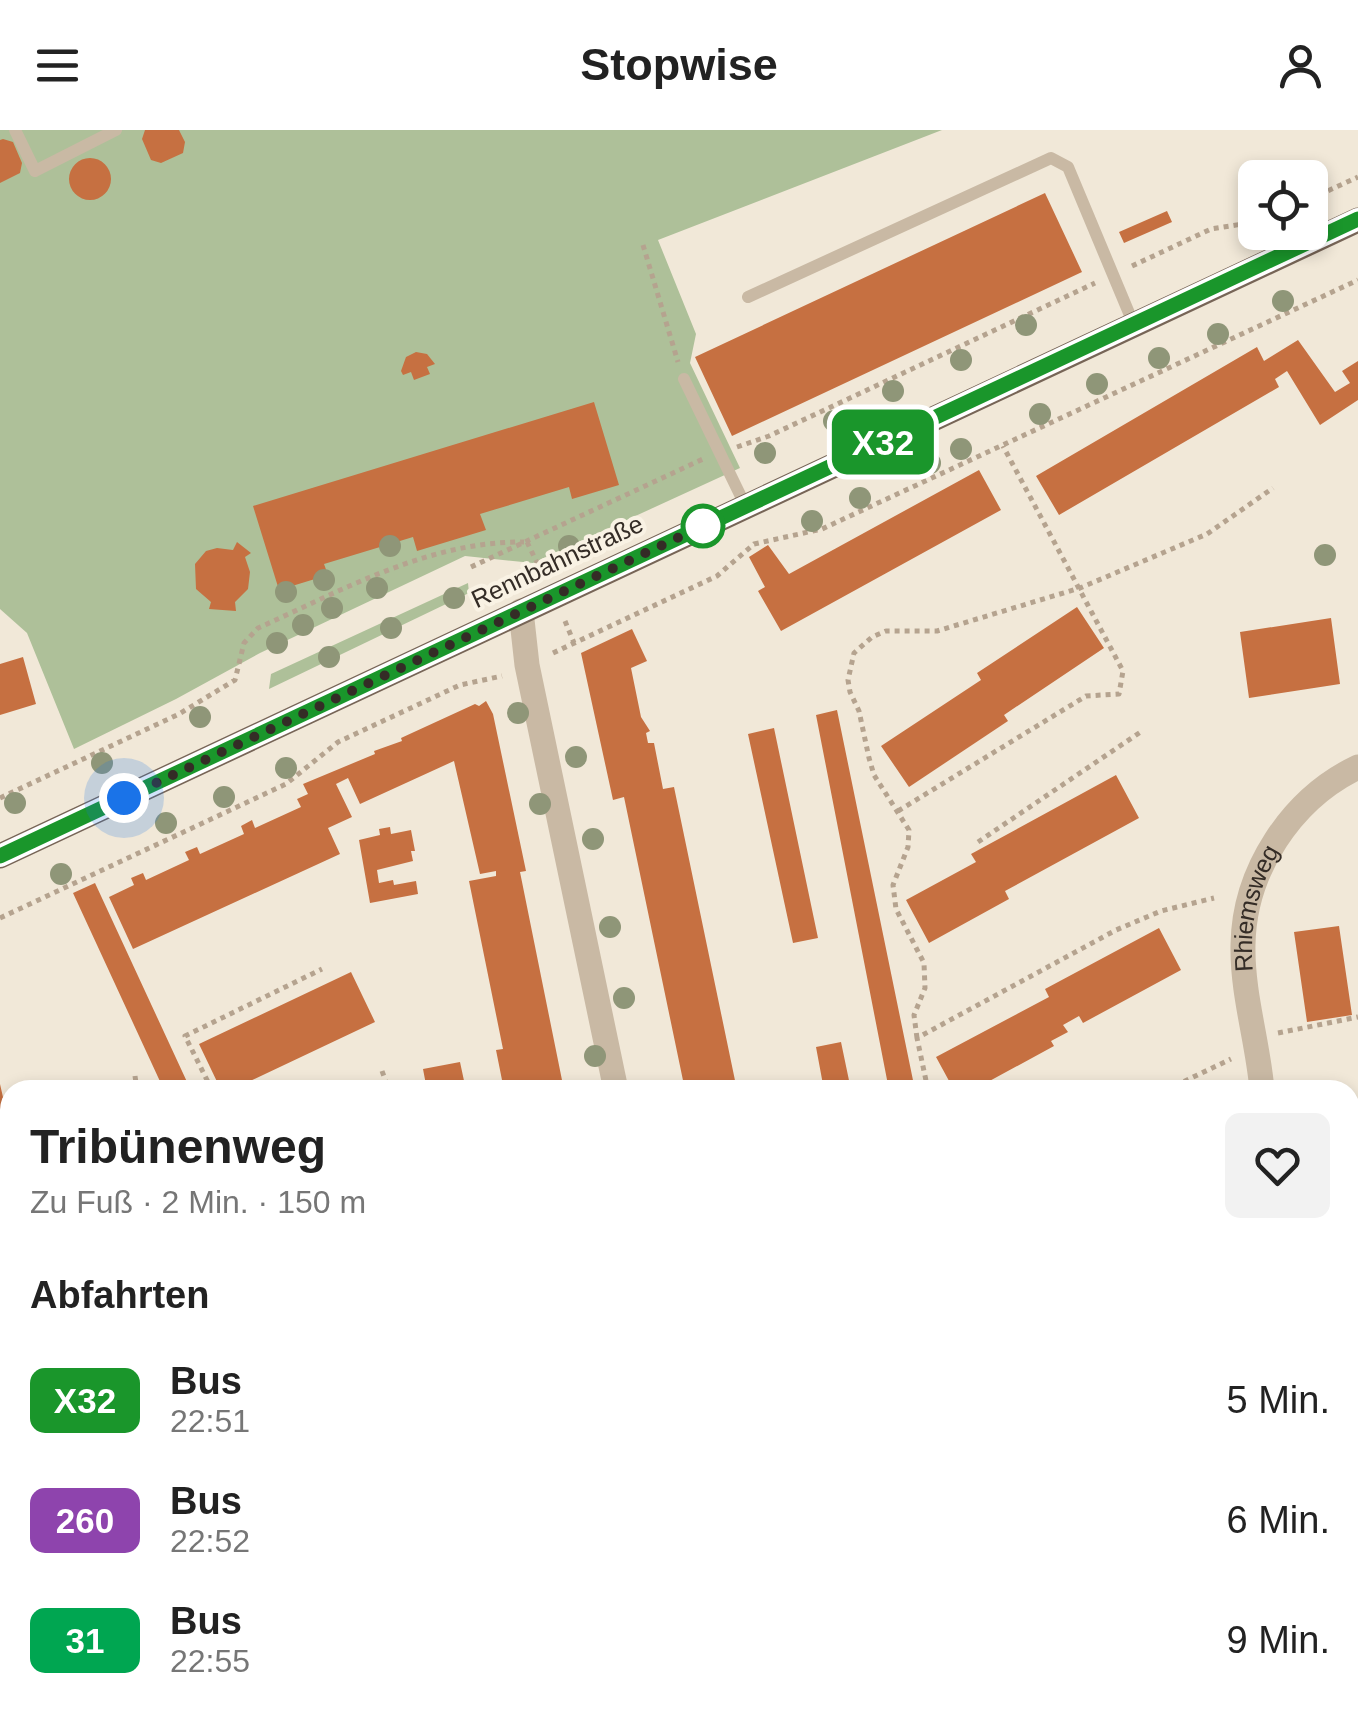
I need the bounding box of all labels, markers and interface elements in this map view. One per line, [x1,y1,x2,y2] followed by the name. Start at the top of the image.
[30,38,85,93] icon: menu
[1273,38,1328,93] icon: person
[580,39,778,90] text: Stopwise
[1238,160,1328,250] map controls
[1238,160,1328,250] button: locate
[826,410,940,474] line badge: X32
[852,423,914,462] text: X32
[682,505,724,547] unlabelled marker
[467,509,647,613] street label: Rennbahnstraße
[99,773,149,823] your location
[1229,840,1284,973] street label: Rhiemsweg
[1225,1113,1330,1218] button: heart
[30,1120,326,1173] text: Tribünenweg
[30,1184,366,1220] text: Zu Fuß · 2 Min. · 150 m
[30,1274,209,1316] text: Abfahrten
[170,1360,242,1402] text: Bus
[1227,1379,1330,1421] text: 5 Min.
[54,1381,116,1420] text: X32
[170,1403,250,1439] text: 22:51
[170,1480,242,1522] text: Bus
[1227,1499,1330,1541] text: 6 Min.
[56,1501,114,1540] text: 260
[170,1523,250,1559] text: 22:52
[170,1600,242,1642] text: Bus
[1227,1619,1330,1661] text: 9 Min.
[66,1621,104,1660] text: 31
[170,1643,250,1679] text: 22:55

